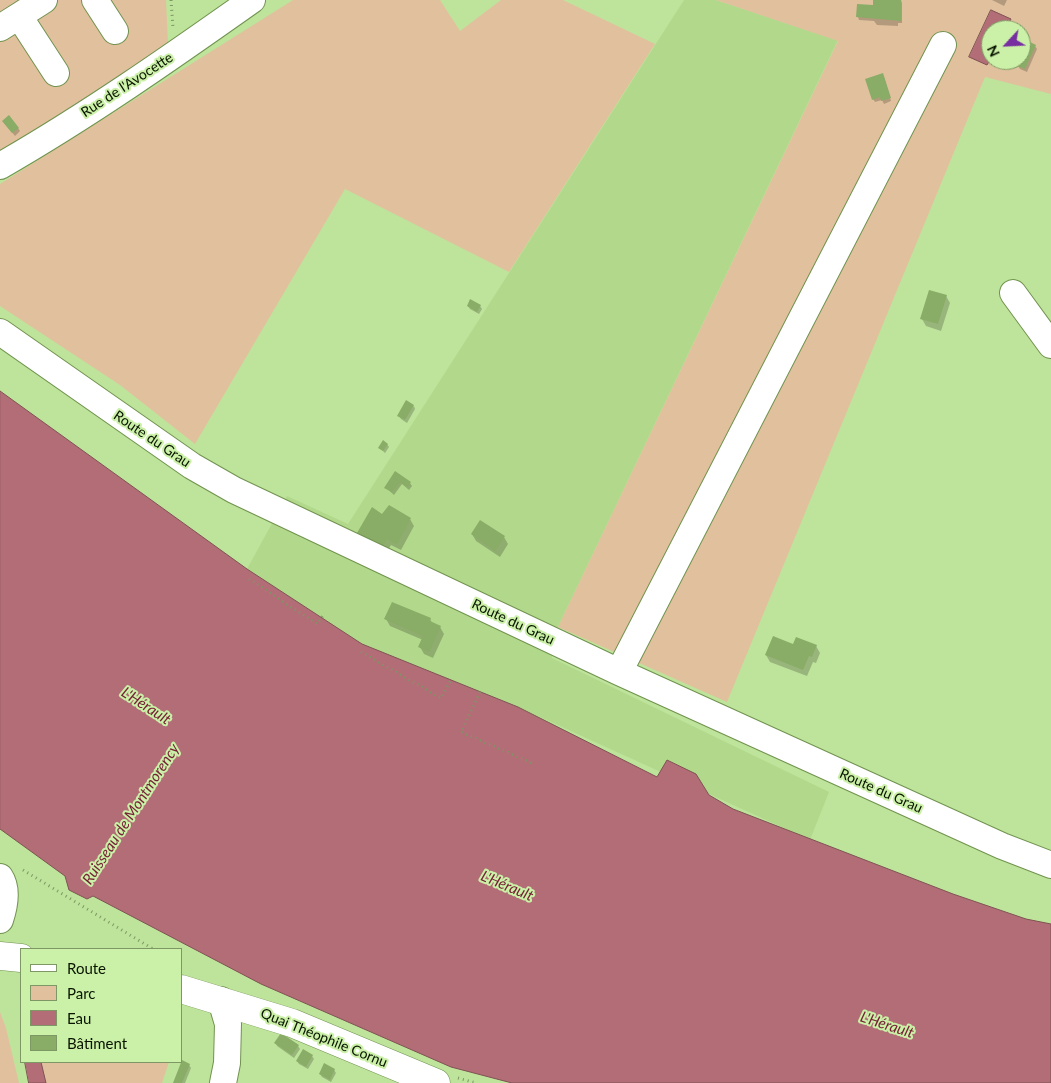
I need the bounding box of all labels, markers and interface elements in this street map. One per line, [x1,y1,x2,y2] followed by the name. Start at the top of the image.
[981,20,1031,70] north arrow
[983,43,1003,60] text: N
[78,49,176,121] street label: Rue de l'Avocette
[110,407,194,471] street label: Route du Grau
[469,596,557,648] street label: Route du Grau
[118,683,174,729] water label: L'Hérault
[79,740,183,888] water label: Ruisseau de Montmorency
[837,765,925,817] street label: Route du Grau
[478,867,536,905] water label: L'Hérault
[20,948,182,1063] legend
[67,959,106,977] text: Route
[67,984,96,1002] text: Parc
[258,1005,390,1071] street label: Quai Théophile Cornu
[858,1008,916,1042] water label: L'Hérault
[67,1009,91,1027] text: Eau
[67,1034,127,1052] text: Bâtiment

